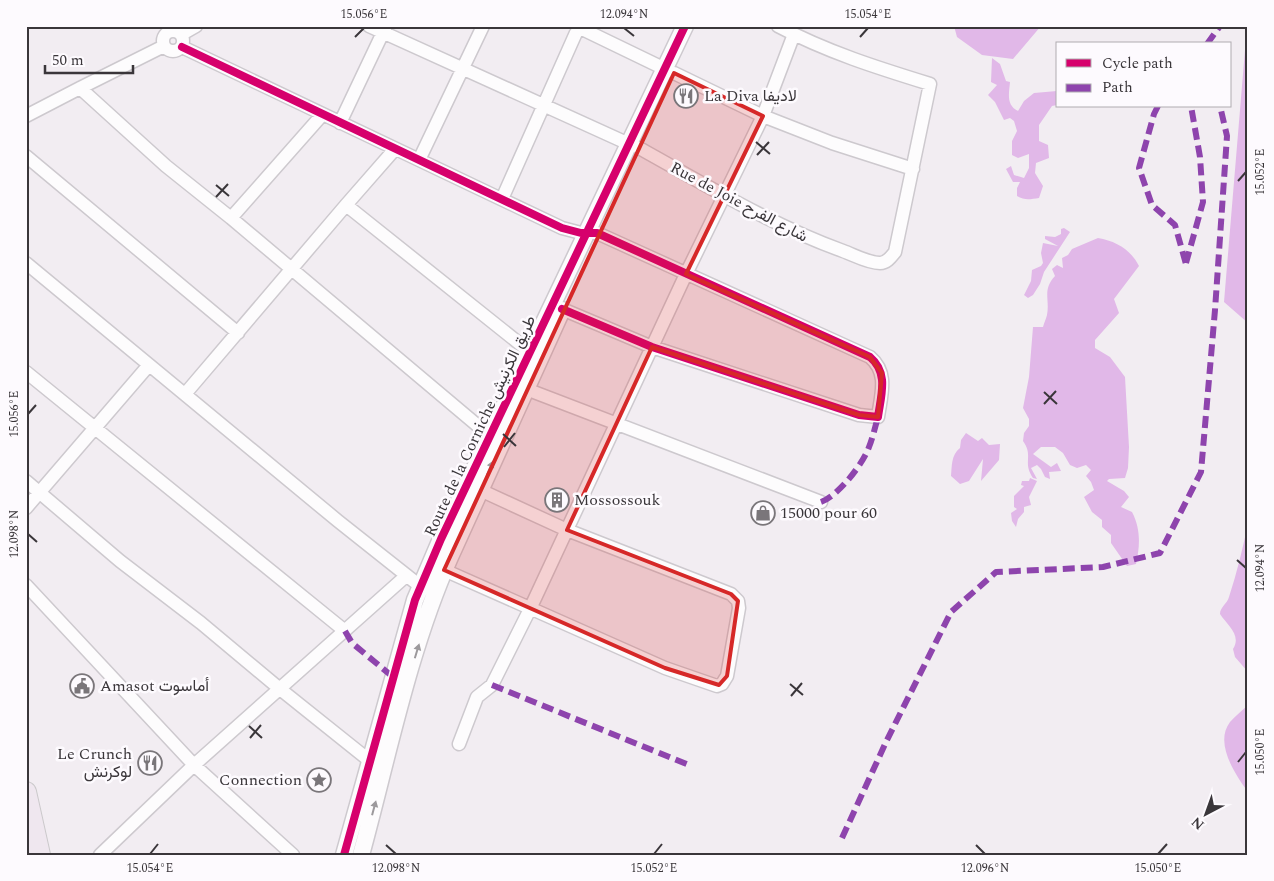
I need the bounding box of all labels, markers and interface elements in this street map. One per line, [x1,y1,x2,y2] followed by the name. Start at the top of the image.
[341,5,387,24] text: 15.056°E
[600,5,648,24] text: 12.094°N
[845,5,891,24] text: 15.054°E
[45,42,132,74] scale bar
[1056,42,1232,108] legend
[52,49,84,72] text: 50 m
[1102,52,1173,75] text: Cycle path
[1102,76,1133,99] text: Path
[673,83,699,109] restaurant icon: La Diva لاديفا
[704,84,797,108] place label: La Diva لاديفا
[1251,149,1270,195] text: 15.052°E
[666,156,812,248] street label: Rue de Joie شارع الفرح
[418,311,542,541] street label: Route de la Corniche طريق الكرنيش
[5,391,24,437] text: 15.056°E
[487,461,495,475] one-way arrow
[544,487,570,513] building icon: Mossossouk
[574,488,661,512] place label: Mossossouk
[750,500,776,526] shop icon: 15000 pour 60
[780,501,877,525] place label: 15000 pour 60
[5,510,24,558] text: 12.098°N
[1251,544,1270,592] text: 12.094°N
[413,643,421,658] one-way arrow
[69,673,95,699] public building icon: Amasot أماسوت
[100,674,209,698] place label: Amasot أماسوت
[1251,729,1270,775] text: 15.050°E
[57,742,132,784] place label: Le Crunch لوكرنش
[137,750,163,776] restaurant icon: Le Crunch لوكرنش
[306,767,332,793] place icon: Connection
[219,768,302,792] place label: Connection
[1182,788,1232,838] north arrow
[370,800,378,815] one-way arrow
[1187,812,1209,835] text: N
[127,859,173,878] text: 15.054°E
[372,859,420,878] text: 12.098°N
[631,859,677,878] text: 15.052°E
[961,859,1009,878] text: 12.096°N
[1135,859,1181,878] text: 15.050°E

